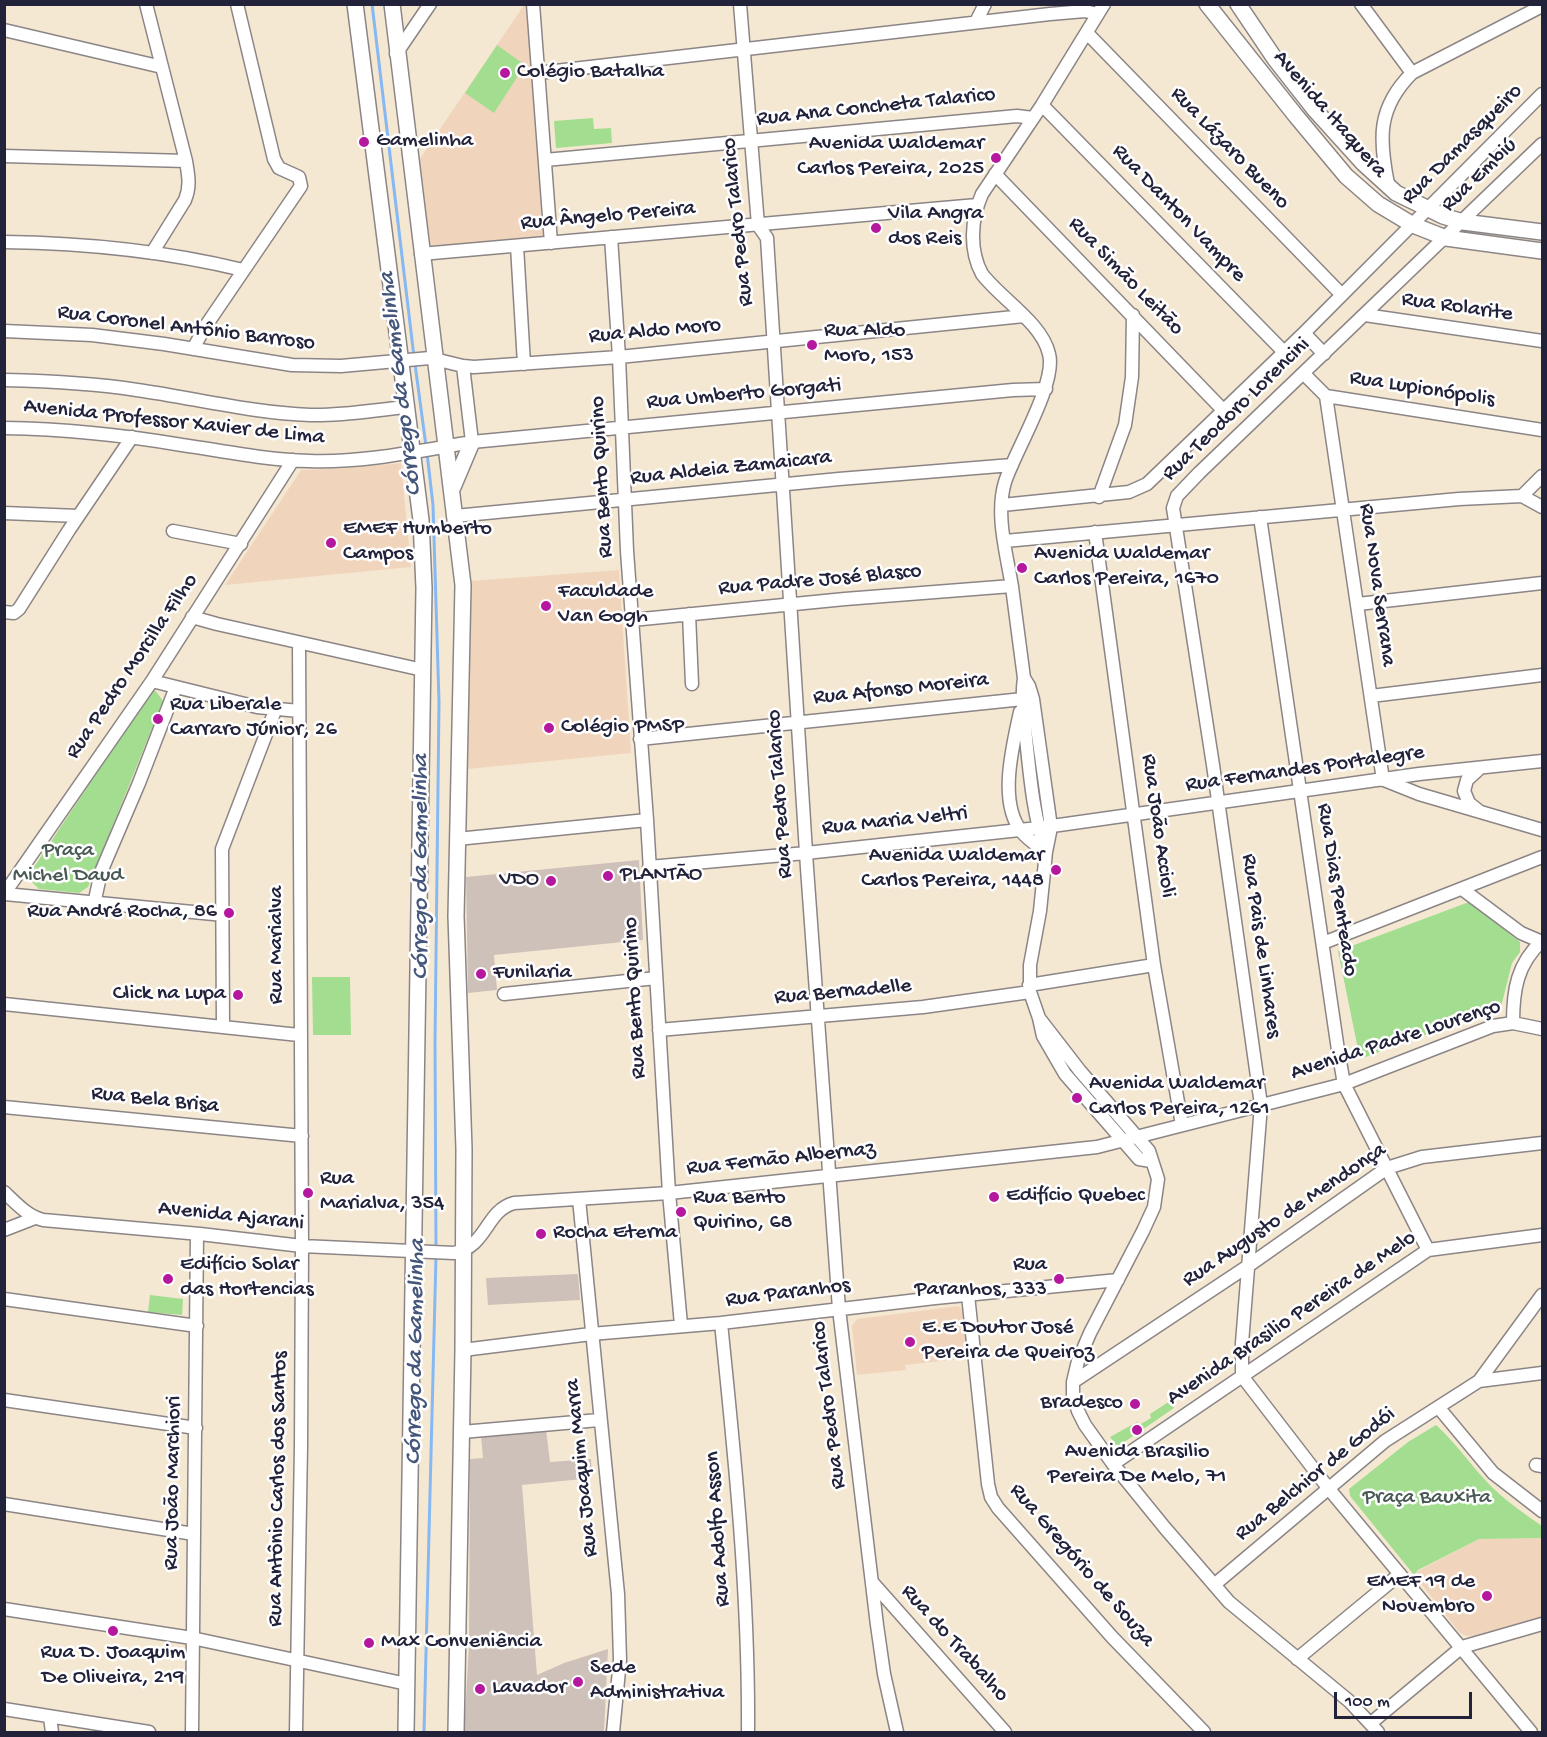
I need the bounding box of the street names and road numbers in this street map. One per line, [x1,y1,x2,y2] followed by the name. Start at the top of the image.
[1266,46,1392,184] street label: Avenida Itaquera
[1397,79,1529,211] street label: Rua Damasqueiro
[755,82,997,134] street label: Rua Ana Concheta Talarico
[1164,82,1294,216] street label: Rua Lázaro Bueno
[1437,133,1523,219] street label: Rua Embiú
[717,136,761,308] street label: Rua Pedro Talarico
[1105,139,1251,289] street label: Rua Danton Vampre
[519,196,697,238] street label: Rua Ângelo Pereira
[1061,212,1189,342] street label: Rua Simão Leitão
[1400,287,1514,329] street label: Rua Rolarite
[56,300,316,358] street label: Rua Coronel Antônio Barroso
[588,313,722,351] street label: Rua Aldo Moro
[1157,333,1317,487] street label: Rua Teodoro Lorencini
[1348,366,1496,414] street label: Rua Lupionópolis
[645,373,843,417] street label: Rua Umberto Gorgati
[22,394,326,452] street label: Avenida Professor Xavier de Lima
[586,395,620,559] street label: Rua Bento Quirino
[629,445,833,493] street label: Rua Aldeia Zamaicara
[1352,502,1400,668] street label: Rua Nova Serrana
[717,559,923,603] street label: Rua Padre José Blasco
[61,569,205,765] street label: Rua Pedro Morcilla Filho
[812,668,990,712] street label: Rua Afonso Moreira
[762,709,800,879] street label: Rua Pedro Talarico
[1184,740,1426,800] street label: Rua Fernandes Portalegre
[1134,752,1180,900] street label: Rua João Accioli
[821,801,969,843] street label: Rua Maria Veltri
[1309,802,1363,978] street label: Rua Dias Penteado
[1234,852,1286,1040] street label: Rua Pais de Linhares
[265,886,291,1004] street label: Rua Marialva
[619,916,653,1080] street label: Rua Bento Quirino
[773,974,913,1012] street label: Rua Bernadelle
[1288,995,1504,1087] street label: Avenida Padre Lourenço
[90,1081,220,1121] street label: Rua Bela Brisa
[685,1137,877,1183] street label: Rua Fernão Albernaz
[1178,1138,1392,1294] street label: Rua Augusto de Mendonça
[157,1196,305,1238] street label: Avenida Ajarani
[1162,1226,1422,1412] street label: Avenida Brasilio Pereira de Melo
[724,1273,852,1315] street label: Rua Paranhos
[807,1319,853,1491] street label: Rua Pedro Talarico
[263,1351,295,1627] street label: Rua Antônio Carlos dos Santos
[561,1378,605,1558] street label: Rua Joaquim Marra
[159,1396,189,1570] street label: Rua João Marchiori
[1230,1402,1402,1548] street label: Rua Belchior de Godói
[700,1450,738,1608] street label: Rua Adolfo Asson
[1003,1479,1159,1653] street label: Rua Gregório de Souza
[894,1580,1014,1708] street label: Rua do Trabalho

